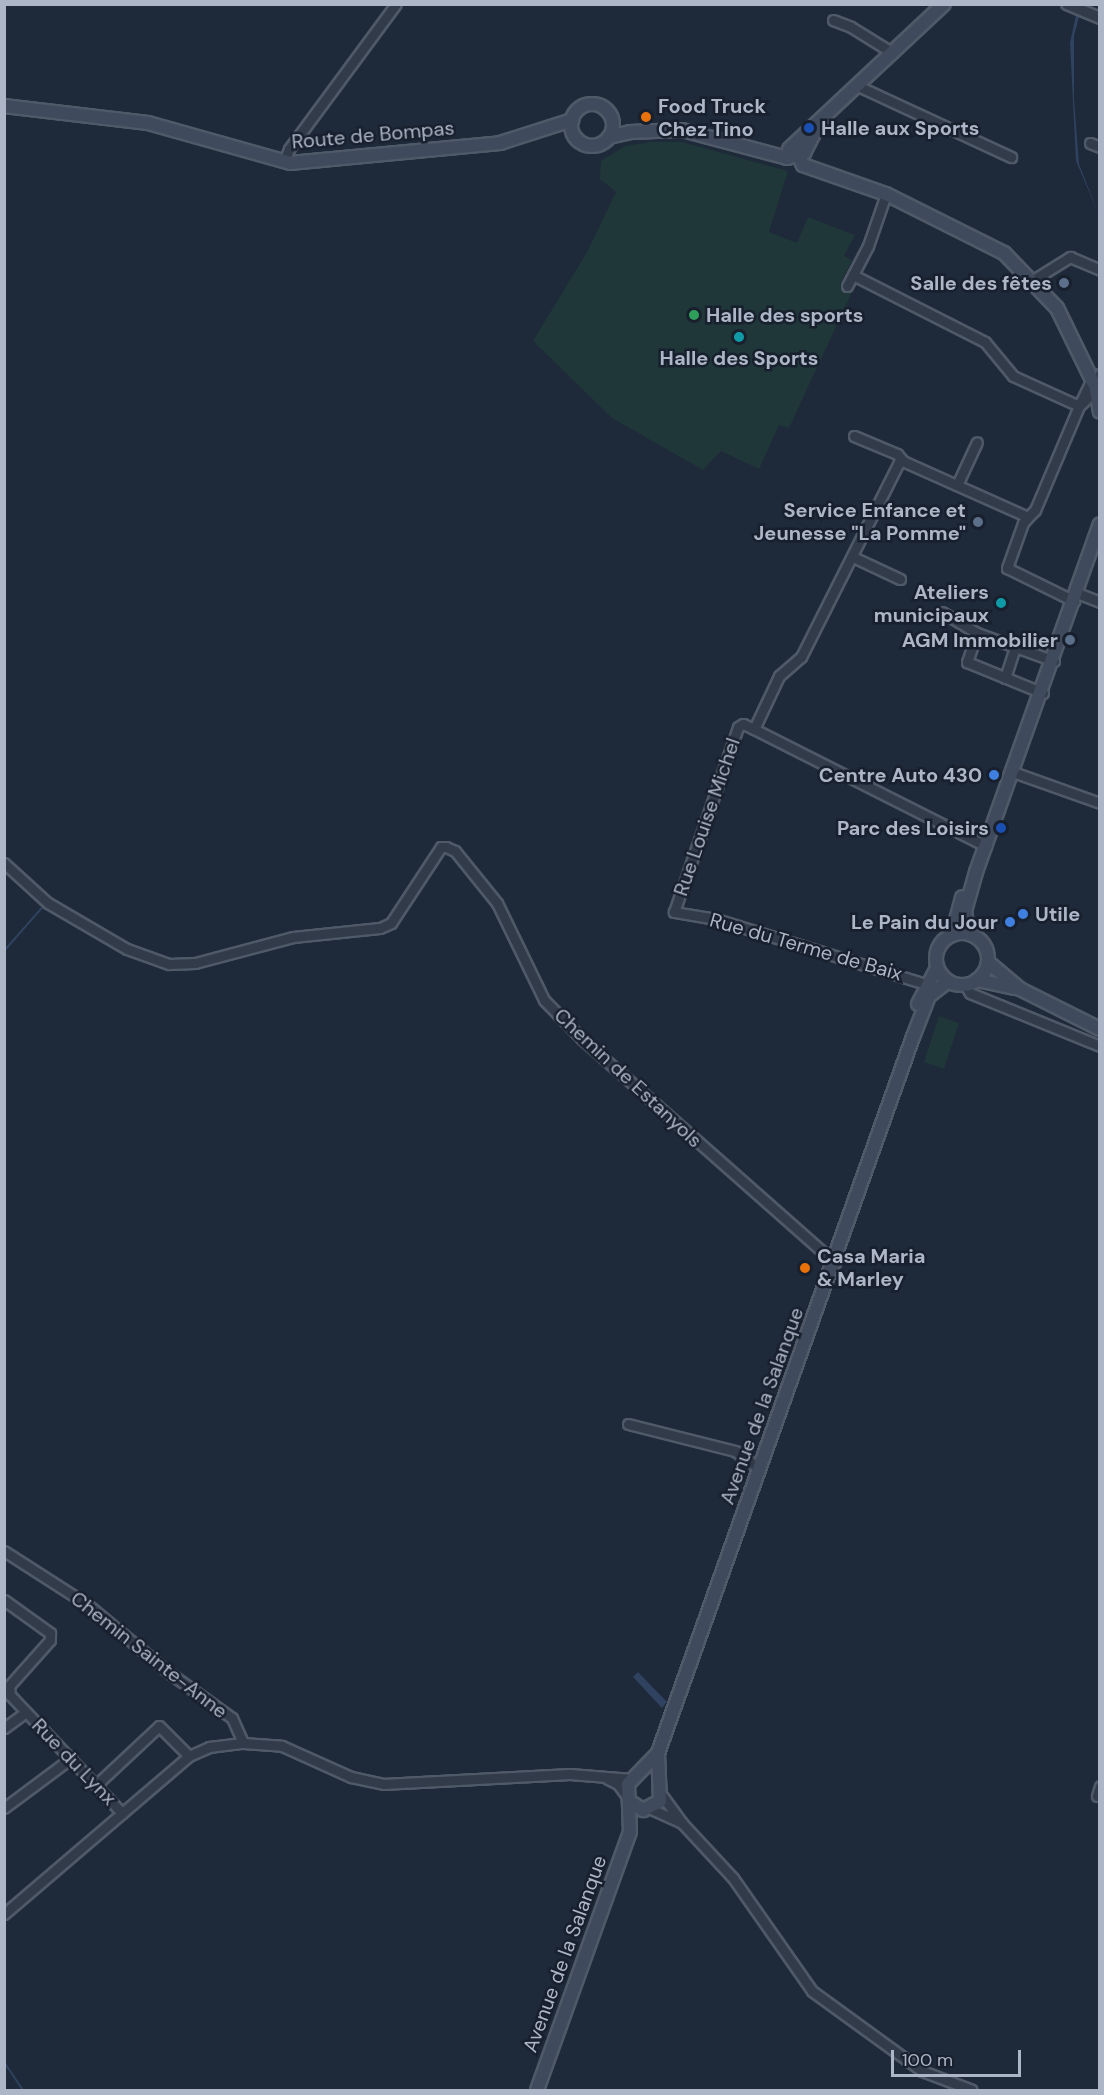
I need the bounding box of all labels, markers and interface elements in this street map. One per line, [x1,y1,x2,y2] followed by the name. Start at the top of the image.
[658,94,766,141] place label: Food Truck Chez Tino
[639,110,653,124] marker: Food Truck Chez Tino
[291,116,455,154] street label: Route de Bompas
[821,116,979,140] place label: Halle aux Sports
[802,121,816,135] marker: Halle aux Sports
[910,271,1052,295] place label: Salle des fêtes
[1057,276,1071,290] marker: Salle des fêtes
[706,303,863,327] place label: Halle des sports
[687,308,701,322] marker: Halle des sports
[732,330,746,344] marker: Halle des Sports
[660,346,818,370] place label: Halle des Sports
[754,498,966,545] place label: Service Enfance et Jeunesse "La Pomme"
[971,515,985,529] marker: Service Enfance et Jeunesse "La Pomme"
[874,580,989,627] place label: Ateliers municipaux
[994,596,1008,610] marker: Ateliers municipaux
[902,628,1058,652] place label: AGM Immobilier
[1063,633,1077,647] marker: AGM Immobilier
[669,735,745,899] street label: Rue Louise Michel
[819,763,982,787] place label: Centre Auto 430
[987,768,1001,782] marker: Centre Auto 430
[837,816,989,840] place label: Parc des Loisirs
[994,821,1008,835] marker: Parc des Loisirs
[1035,902,1080,926] place label: Utile
[1016,907,1030,921] marker: Utile
[707,908,905,986] street label: Rue du Terme de Baix
[851,910,998,934] place label: Le Pain du Jour
[1003,915,1017,929] marker: Le Pain du Jour
[549,1003,707,1153] street label: Chemin de Estanyols
[817,1244,925,1291] place label: Casa Maria & Marley
[798,1261,812,1275] marker: Casa Maria & Marley
[715,1304,809,1508] street label: Avenue de la Salanque
[66,1586,232,1724] street label: Chemin Sainte-Anne
[27,1714,121,1810] street label: Rue du Lynx
[518,1852,612,2056] street label: Avenue de la Salanque
[894,2038,1024,2076] scale bar
[902,2048,953,2072] text: 100 m

